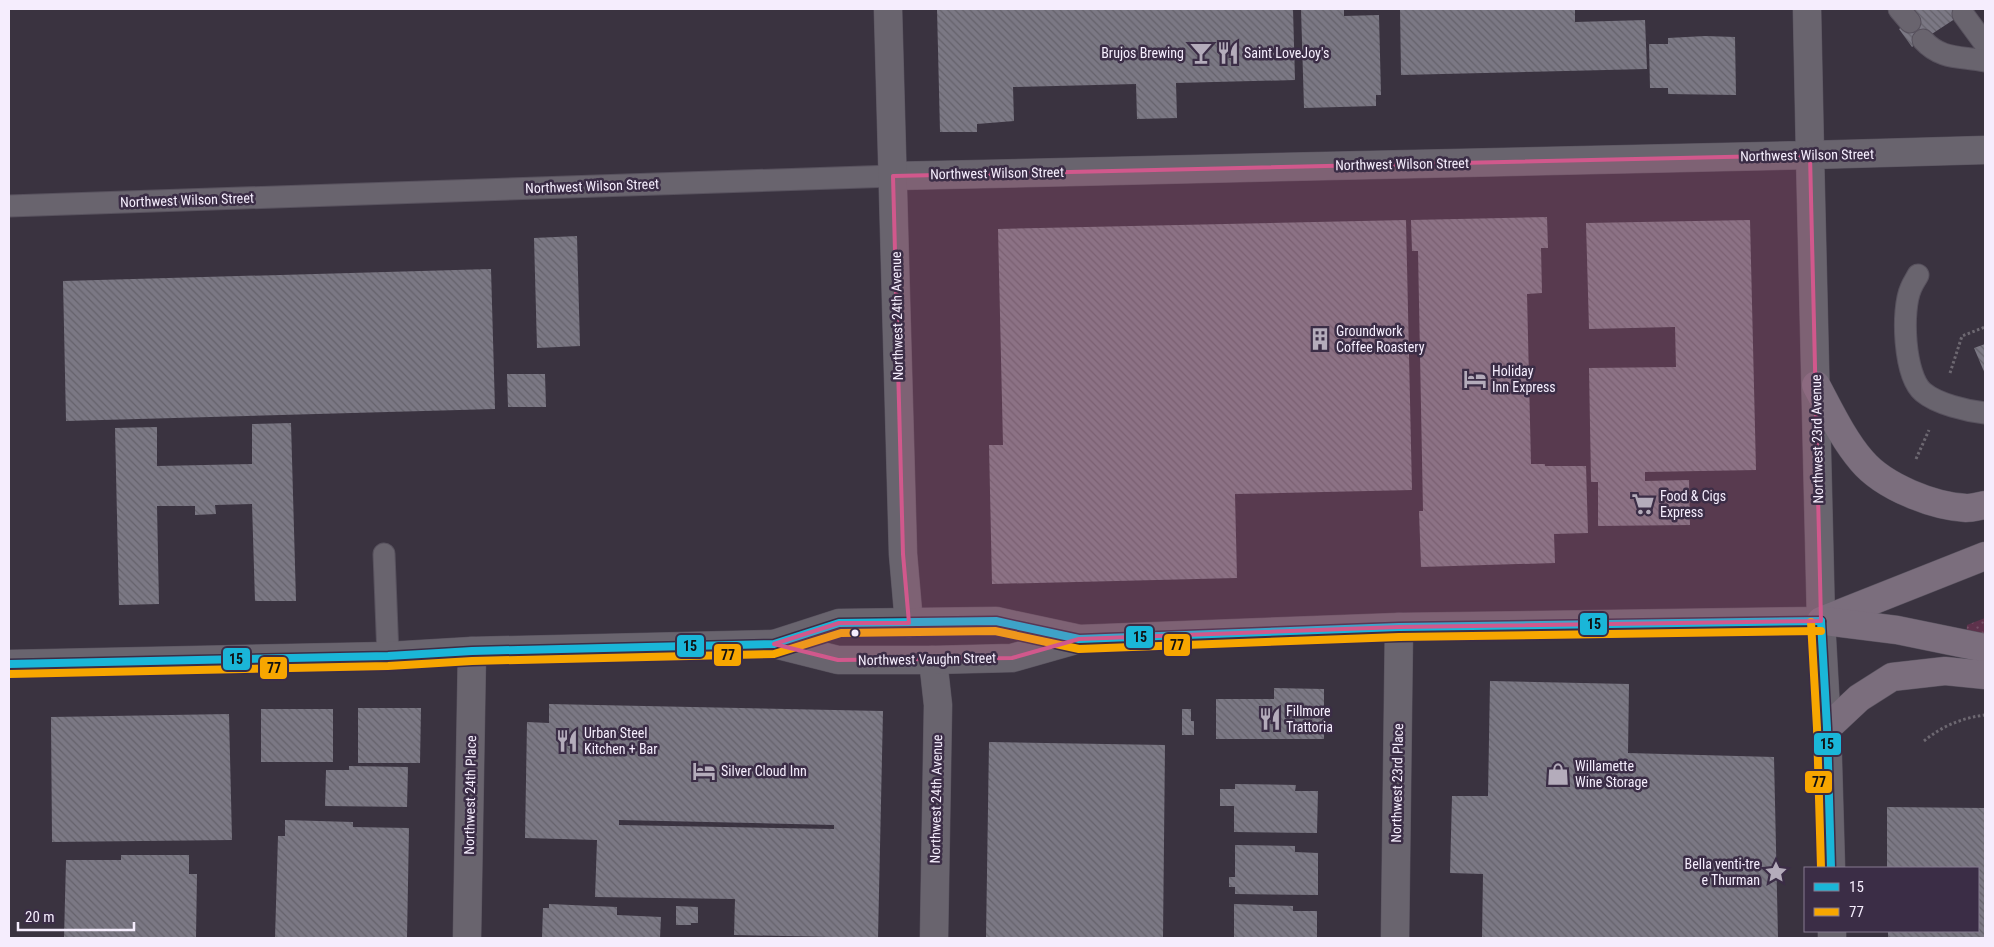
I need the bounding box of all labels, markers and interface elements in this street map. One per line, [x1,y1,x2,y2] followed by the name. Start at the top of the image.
[1188,40,1214,66] bar icon: Brujos Brewing
[1215,40,1241,66] restaurant icon: Saint LoveJoy's
[1101,45,1184,61] place label: Brujos Brewing
[1244,45,1329,61] place label: Saint LoveJoy's
[1740,146,1874,164] street label: Northwest Wilson Street
[1335,155,1469,173] street label: Northwest Wilson Street
[930,164,1064,182] street label: Northwest Wilson Street
[525,176,659,196] street label: Northwest Wilson Street
[120,190,254,210] street label: Northwest Wilson Street
[888,251,906,381] street label: Northwest 24th Avenue
[1336,323,1425,355] place label: Groundwork Coffee Roastery
[1307,326,1333,352] building icon: Groundwork Coffee Roastery
[1492,363,1556,395] place label: Holiday Inn Express
[1462,366,1488,392] hotel icon: Holiday Inn Express
[1808,374,1826,504] street label: Northwest 23rd Avenue
[1660,488,1726,520] place label: Food & Cigs Express
[1630,491,1656,517] supermarket icon: Food & Cigs Express
[1579,612,1608,636] line badge: 15
[1587,616,1601,632] text: 15
[1125,625,1154,649] line badge: 15
[850,628,860,638] unlabelled marker
[1133,629,1147,645] text: 15
[1163,633,1191,657] line badge: 77
[676,634,705,658] line badge: 15
[1170,637,1184,653] text: 77
[683,638,697,654] text: 15
[713,643,742,667] line badge: 77
[222,647,251,671] line badge: 15
[721,647,735,663] text: 77
[858,650,996,668] street label: Northwest Vaughn Street
[229,651,243,667] text: 15
[259,656,288,680] line badge: 77
[267,660,281,676] text: 77
[1286,703,1333,735] place label: Fillmore Trattoria
[1257,706,1283,732] restaurant icon: Fillmore Trattoria
[1388,723,1406,843] street label: Northwest 23rd Place
[584,725,658,757] place label: Urban Steel Kitchen + Bar
[554,728,580,754] restaurant icon: Urban Steel Kitchen + Bar
[1813,732,1842,756] line badge: 15
[927,734,945,864] street label: Northwest 24th Avenue
[461,735,479,855] street label: Northwest 24th Place
[1820,736,1834,752] text: 15
[691,758,717,784] hotel icon: Silver Cloud Inn
[1575,758,1648,790] place label: Willamette Wine Storage
[1545,761,1571,787] shop icon: Willamette Wine Storage
[721,763,807,779] place label: Silver Cloud Inn
[1804,770,1833,794] line badge: 77
[1812,774,1826,790] text: 77
[1685,856,1760,888] place label: Bella venti-tre e Thurman
[1763,859,1789,885] place icon: Bella venti-tre e Thurman
[1804,867,1979,932] legend
[1849,878,1864,896] text: 15
[18,900,134,932] scale bar
[1849,903,1864,921] text: 77
[25,908,55,926] text: 20 m

